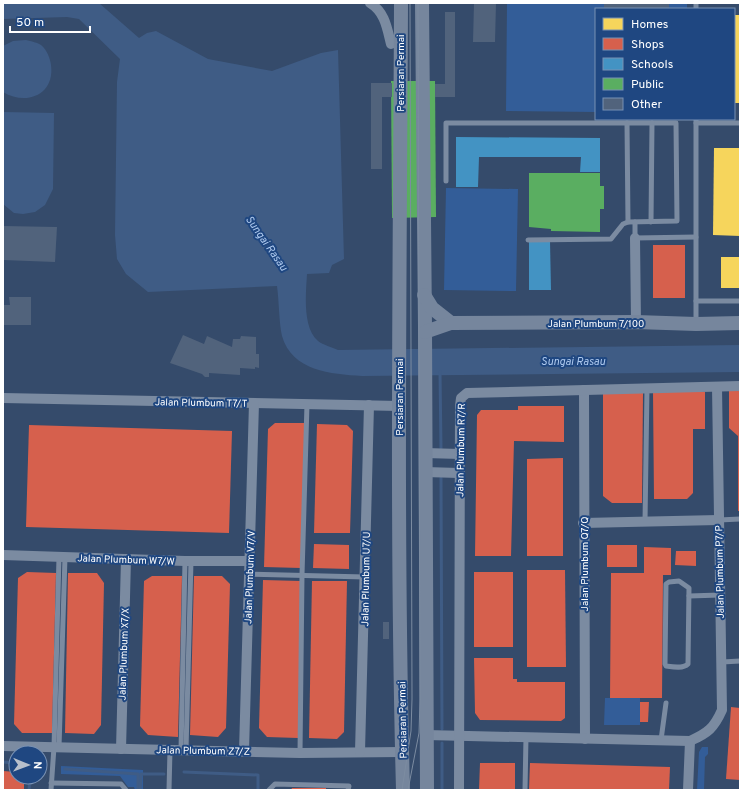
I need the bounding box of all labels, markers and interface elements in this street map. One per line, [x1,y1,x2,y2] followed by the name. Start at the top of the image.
[10,8,90,34] scale bar
[595,8,735,120] legend
[16,15,44,31] text: 50 m
[631,17,668,33] text: Homes
[395,34,408,112] street label: Persiaran Permai
[631,37,664,53] text: Shops
[631,57,673,73] text: Schools
[631,77,664,93] text: Public
[631,97,663,113] text: Other
[242,213,291,275] water label: Sungai Rasau
[547,318,645,331] street label: Jalan Plumbum 7/100
[541,355,606,369] water label: Sungai Rasau
[394,358,407,436] street label: Persiaran Permai
[155,396,248,411] street label: Jalan Plumbum T7/T
[454,403,469,497] street label: Jalan Plumbum R7/R
[579,517,592,611] street label: Jalan Plumbum Q7/Q
[713,525,728,619] street label: Jalan Plumbum P7/P
[242,530,259,624] street label: Jalan Plumbum V7/V
[359,532,374,627] street label: Jalan Plumbum U7/U
[77,552,175,569] street label: Jalan Plumbum W7/W
[116,608,133,701] street label: Jalan Plumbum X7/X
[396,681,411,759] street label: Persiaran Permai
[156,744,250,759] street label: Jalan Plumbum Z7/Z
[8,745,48,785] north arrow
[30,761,44,769] text: N

